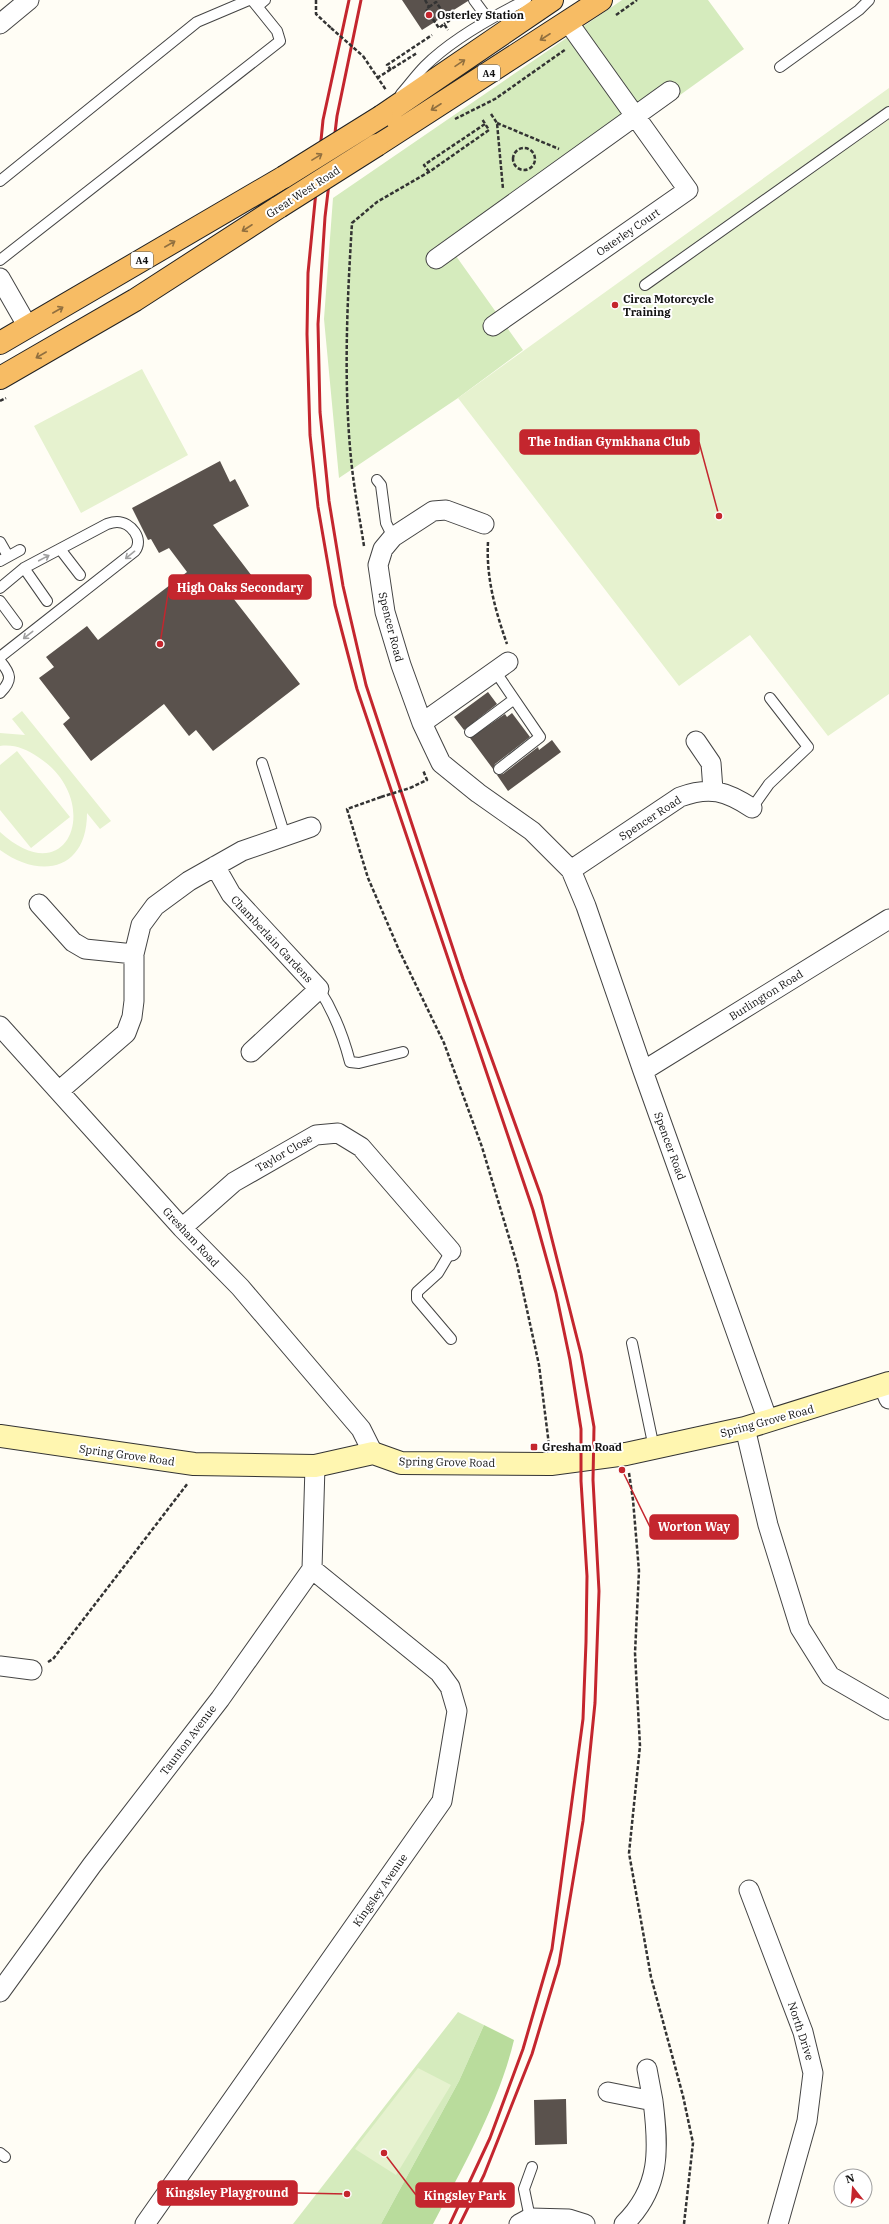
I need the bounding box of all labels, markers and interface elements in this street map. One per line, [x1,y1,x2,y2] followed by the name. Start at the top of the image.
[437,8,524,22] place label: Osterley Station
[424,10,434,20] marker: Osterley Station
[540,32,551,41] one-way arrow
[454,59,465,67] one-way arrow
[478,65,500,81] road number: A4
[431,103,442,111] one-way arrow
[311,152,323,160] one-way arrow
[263,163,343,221] street label: Great West Road
[594,205,663,259] street label: Osterley Court
[241,224,252,232] one-way arrow
[164,240,175,248] one-way arrow
[131,252,153,268] road number: A4
[623,292,714,319] place label: Circa Motorcycle Training
[610,300,620,310] marker: Circa Motorcycle Training
[52,305,64,313] one-way arrow
[35,351,47,359] one-way arrow
[520,430,699,454] callout: The Indian Gymkhana Club
[528,434,691,449] text: The Indian Gymkhana Club
[125,550,136,559] one-way arrow
[37,554,49,561] one-way arrow
[169,575,311,599] callout: High Oaks Secondary
[177,580,303,595] text: High Oaks Secondary
[376,591,406,664] street label: Spencer Road
[23,630,34,639] one-way arrow
[616,793,684,843] street label: Spencer Road
[228,892,316,986] street label: Chamberlain Gardens
[726,966,806,1023] street label: Burlington Road
[651,1110,689,1182] street label: Spencer Road
[253,1131,315,1175] street label: Taylor Close
[160,1204,222,1270] street label: Gresham Road
[719,1402,816,1440] street label: Spring Grove Road
[542,1440,622,1454] place label: Gresham Road
[78,1441,176,1469] street label: Spring Grove Road
[529,1442,539,1452] marker: Gresham Road
[399,1454,496,1470] street label: Spring Grove Road
[650,1515,738,1539] callout: Worton Way
[658,1519,730,1534] text: Worton Way
[157,1702,219,1778] street label: Taunton Avenue
[350,1851,410,1929] street label: Kingsley Avenue
[785,2000,817,2062] street label: North Drive
[833,2168,873,2208] north arrow
[844,2170,857,2186] text: N
[158,2181,297,2205] callout: Kingsley Playground
[416,2183,514,2207] callout: Kingsley Park
[165,2185,289,2200] text: Kingsley Playground
[424,2188,507,2203] text: Kingsley Park

